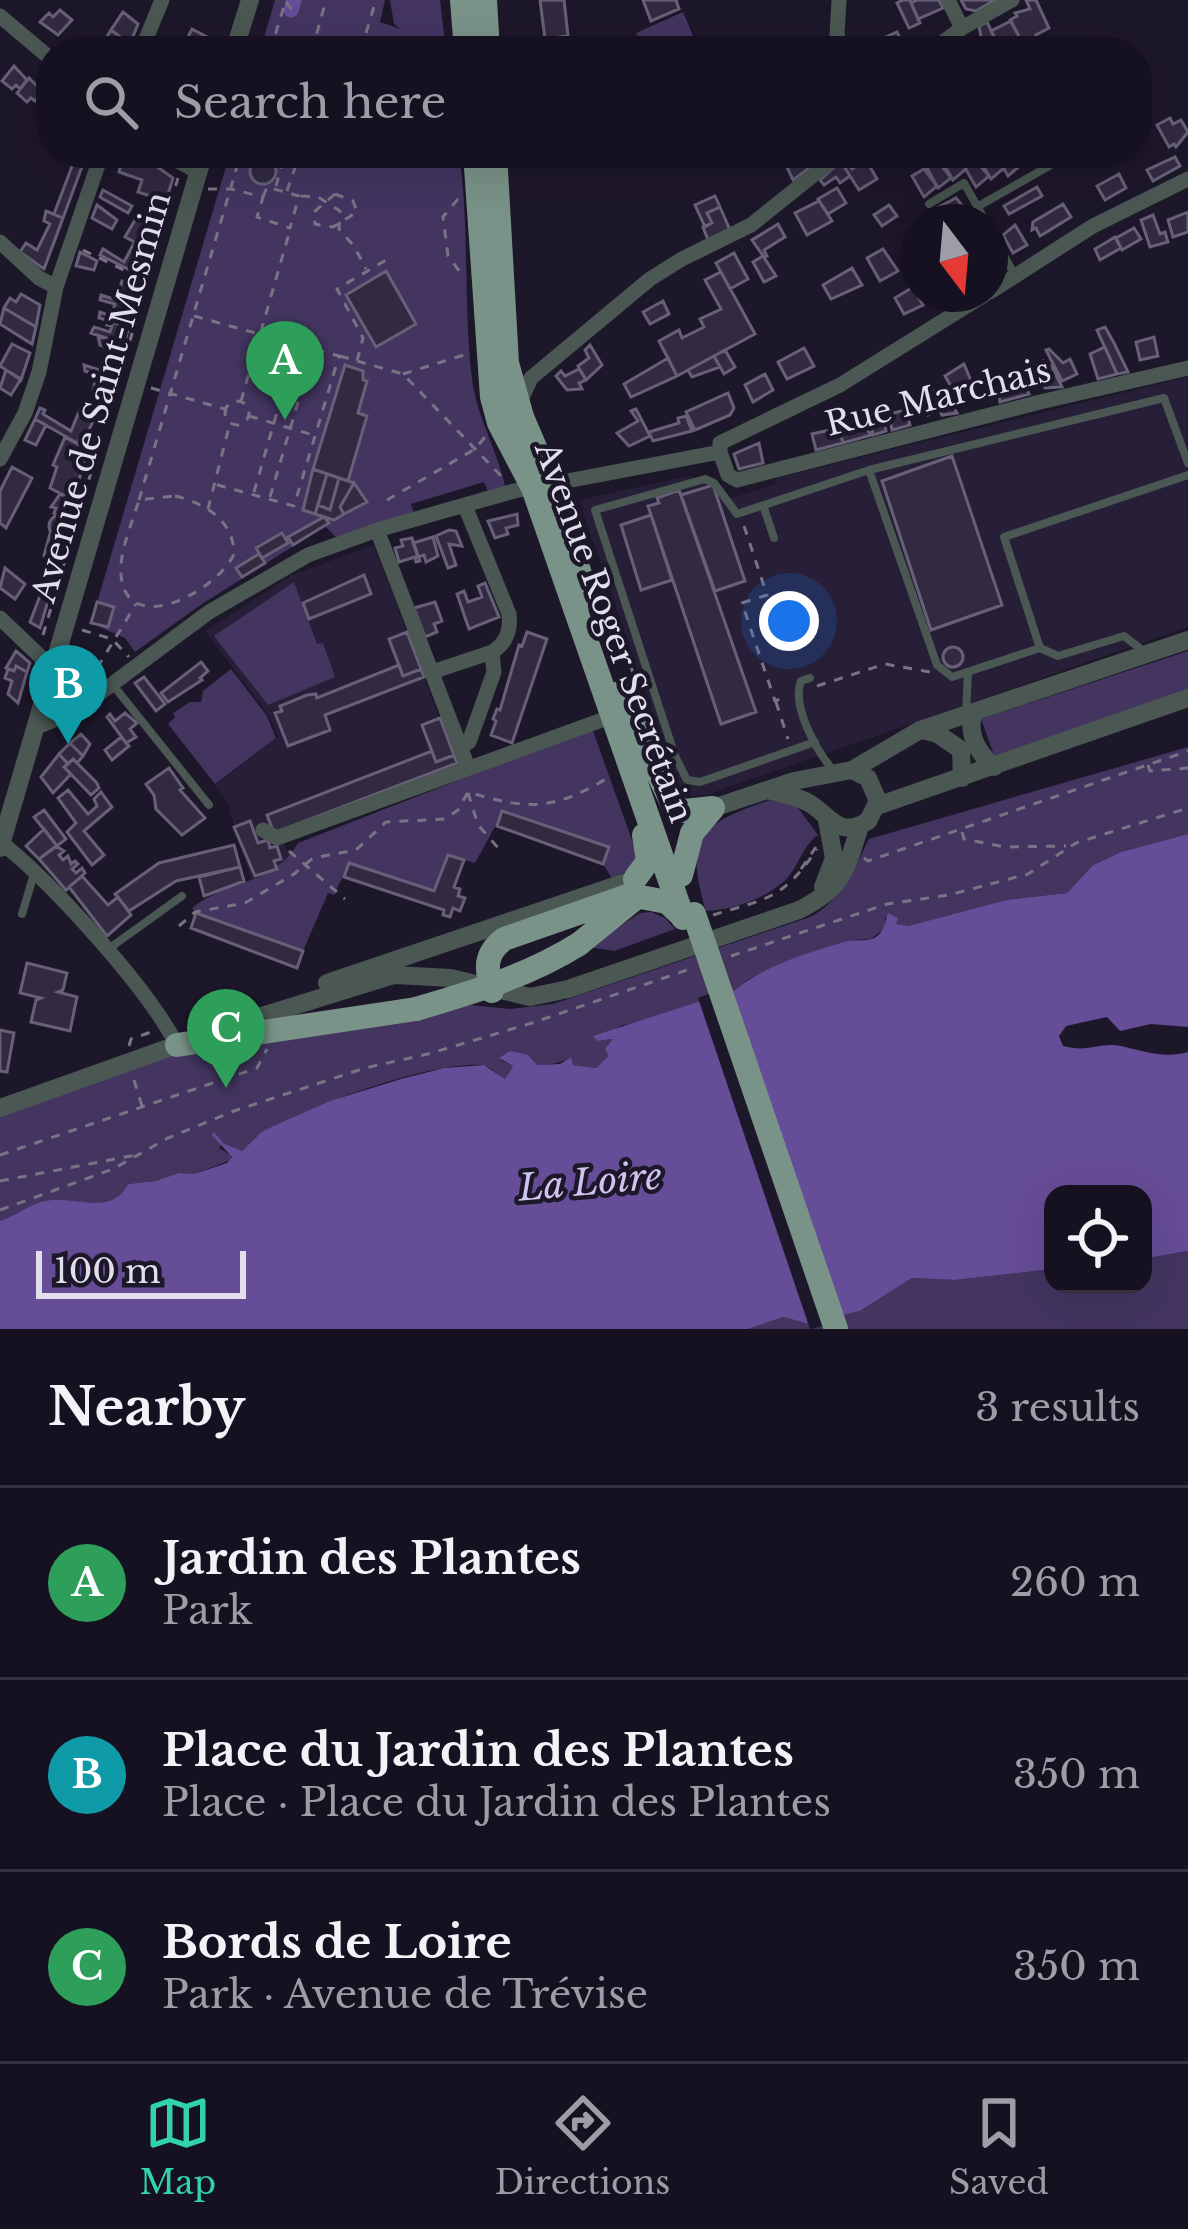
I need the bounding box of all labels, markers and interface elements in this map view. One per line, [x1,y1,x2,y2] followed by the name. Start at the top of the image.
[36,36,1152,168] search box
[78,69,144,135] icon: search
[174,74,446,130] text: Search here
[22,187,179,608] street label: Avenue de Saint-Mesmin
[900,204,1008,312] north arrow
[246,321,324,420] pin: A
[821,349,1055,445] street label: Rue Marchais
[526,435,702,828] street label: Avenue Roger Secrétain
[759,591,819,651] your location
[29,645,107,744] pin: B
[187,989,265,1088] pin: C
[516,1153,663,1211] water label: La Loire
[1044,1185,1152,1293] map controls
[1044,1185,1152,1293] button: locate
[36,1245,246,1298] scale bar
[54,1251,161,1292] text: 100 m
[48,1376,245,1439] text: Nearby
[975,1383,1140,1432] text: 3 results
[162,1530,581,1586] text: Jardin des Plantes
[71,1558,103,1607] text: A
[1010,1558,1140,1607] text: 260 m
[162,1586,253,1635] text: Park
[162,1722,794,1778] text: Place du Jardin des Plantes
[71,1750,103,1799] text: B
[1013,1750,1140,1799] text: 350 m
[162,1778,831,1827] text: Place · Place du Jardin des Plantes
[162,1914,512,1970] text: Bords de Loire
[71,1942,103,1991] text: C
[1013,1942,1140,1991] text: 350 m
[162,1970,648,2019] text: Park · Avenue de Trévise
[139,2090,216,2203] tab: Map
[495,2090,670,2203] tab: Directions
[949,2090,1049,2203] tab: Saved

